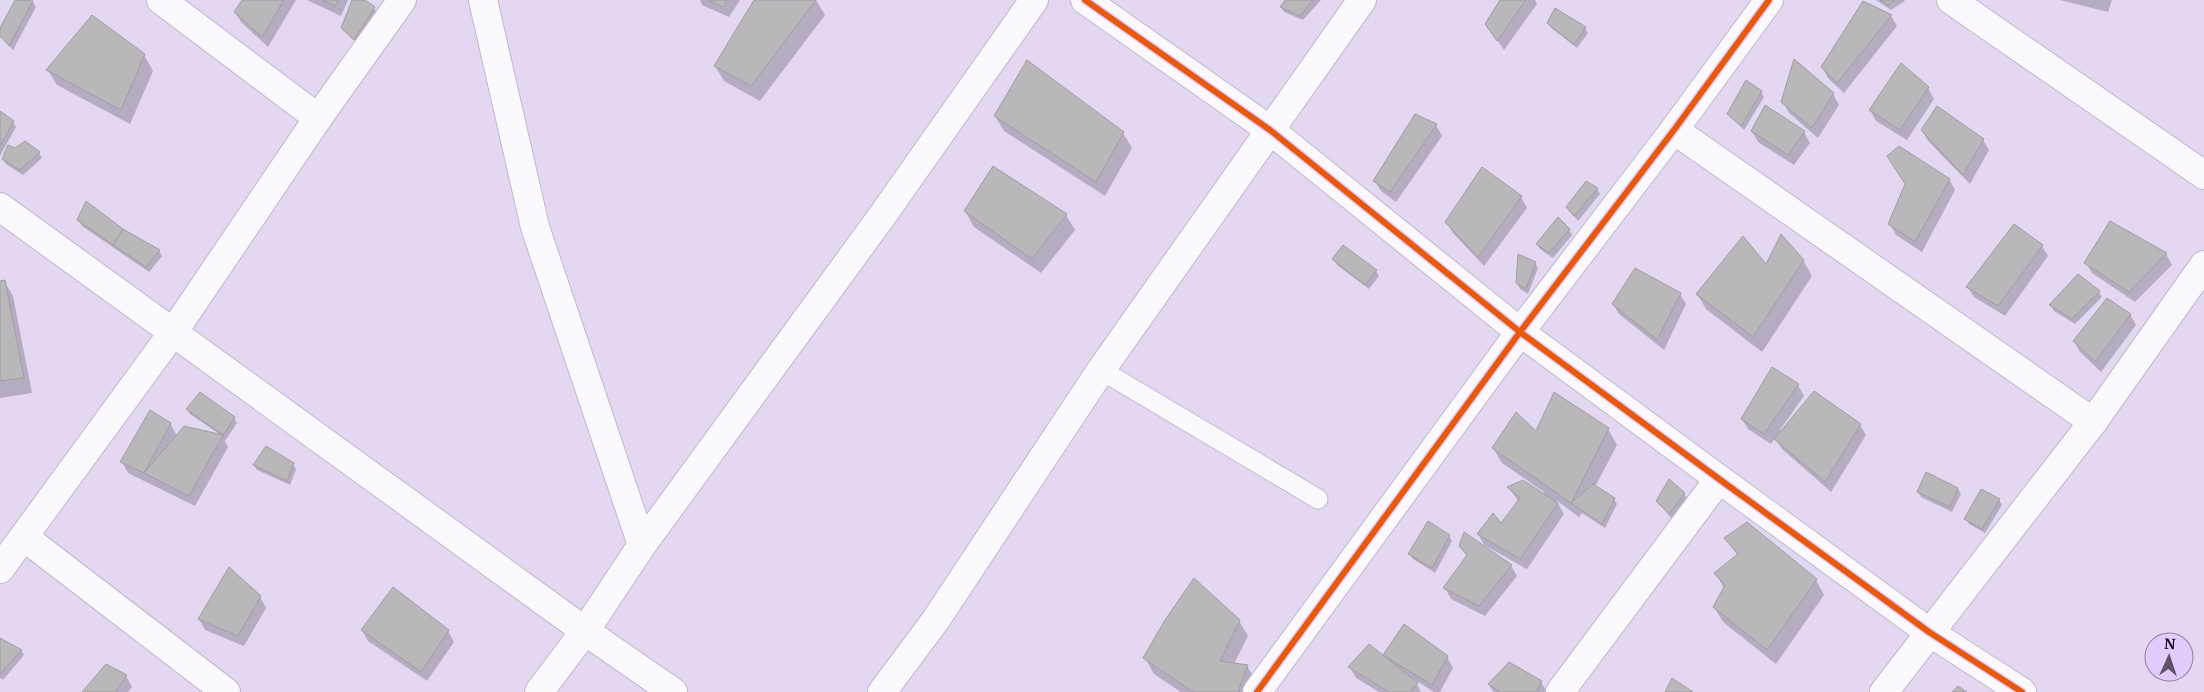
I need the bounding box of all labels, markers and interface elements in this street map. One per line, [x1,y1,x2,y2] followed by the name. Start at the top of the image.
[2144,632,2194,682] north arrow
[2164,635,2176,653] text: N

